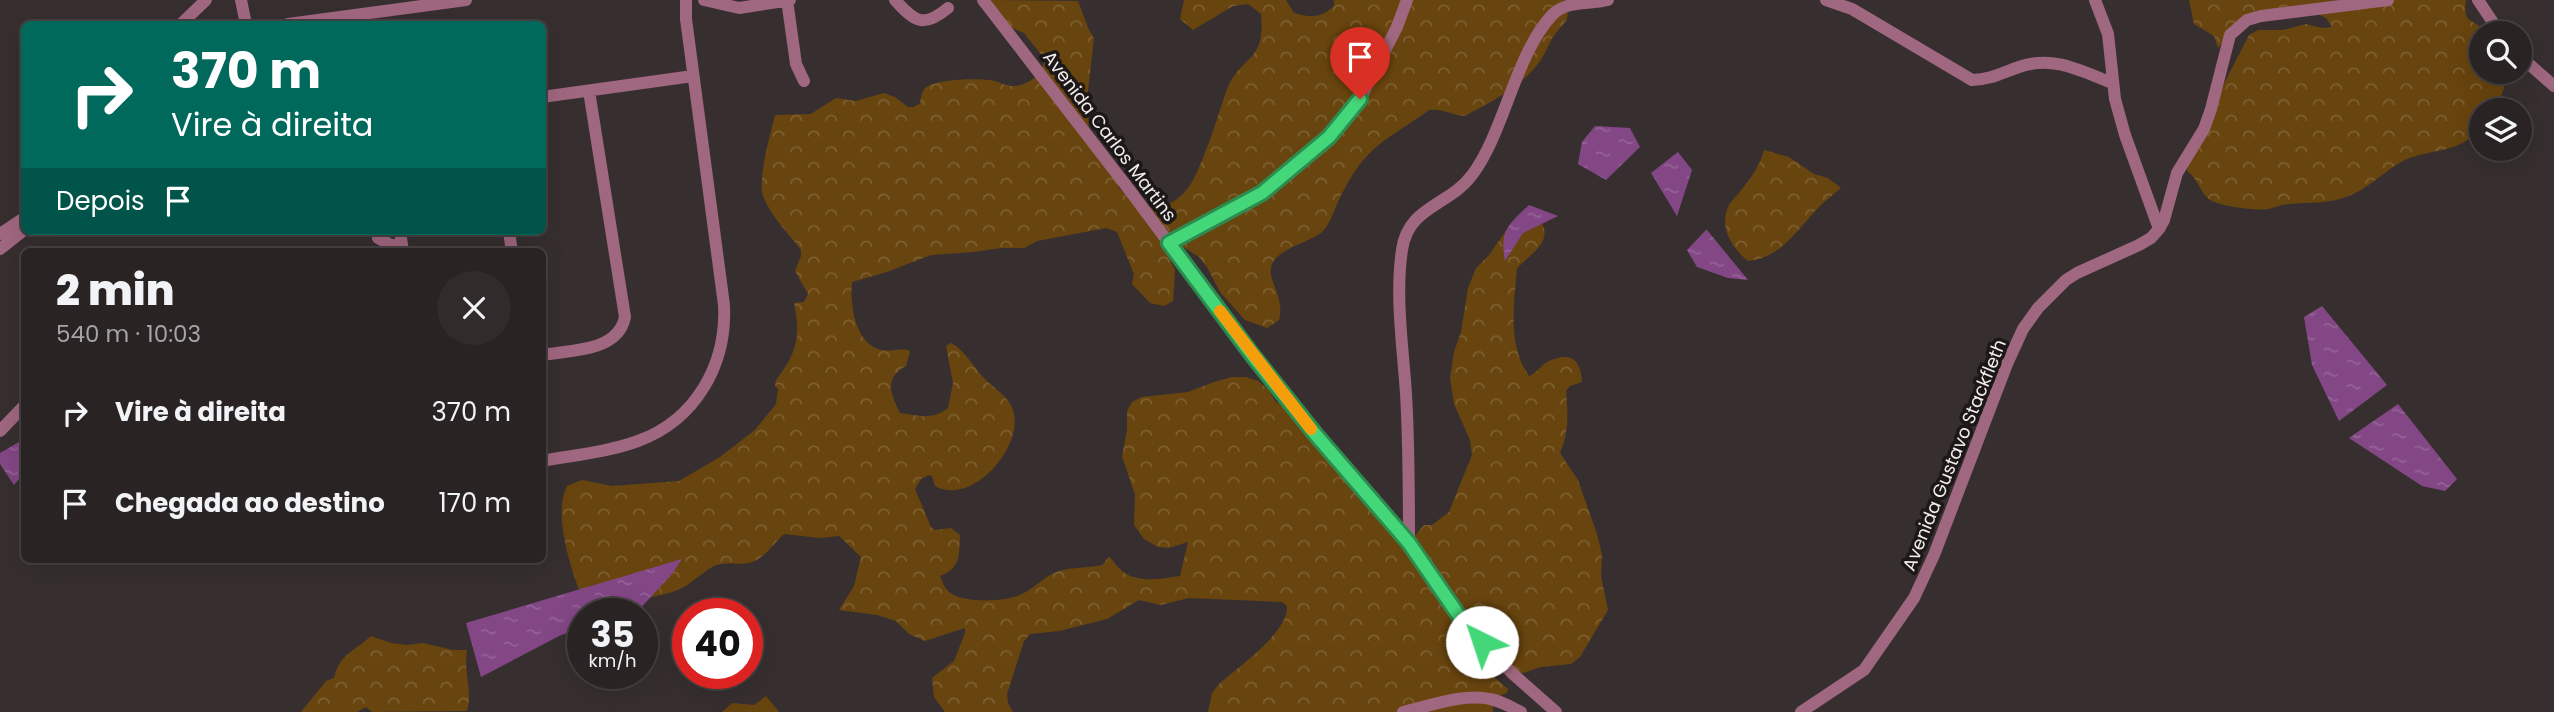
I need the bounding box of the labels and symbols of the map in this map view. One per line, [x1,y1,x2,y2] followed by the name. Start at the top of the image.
[1330,27,1390,99] pin
[1038,46,1182,226] street label: Avenida Carlos Martins
[1896,336,2012,574] street label: Avenida Gustavo Stackfleth
[672,598,763,689] speed limit sign: 40
[1445,605,1519,679] position arrow

